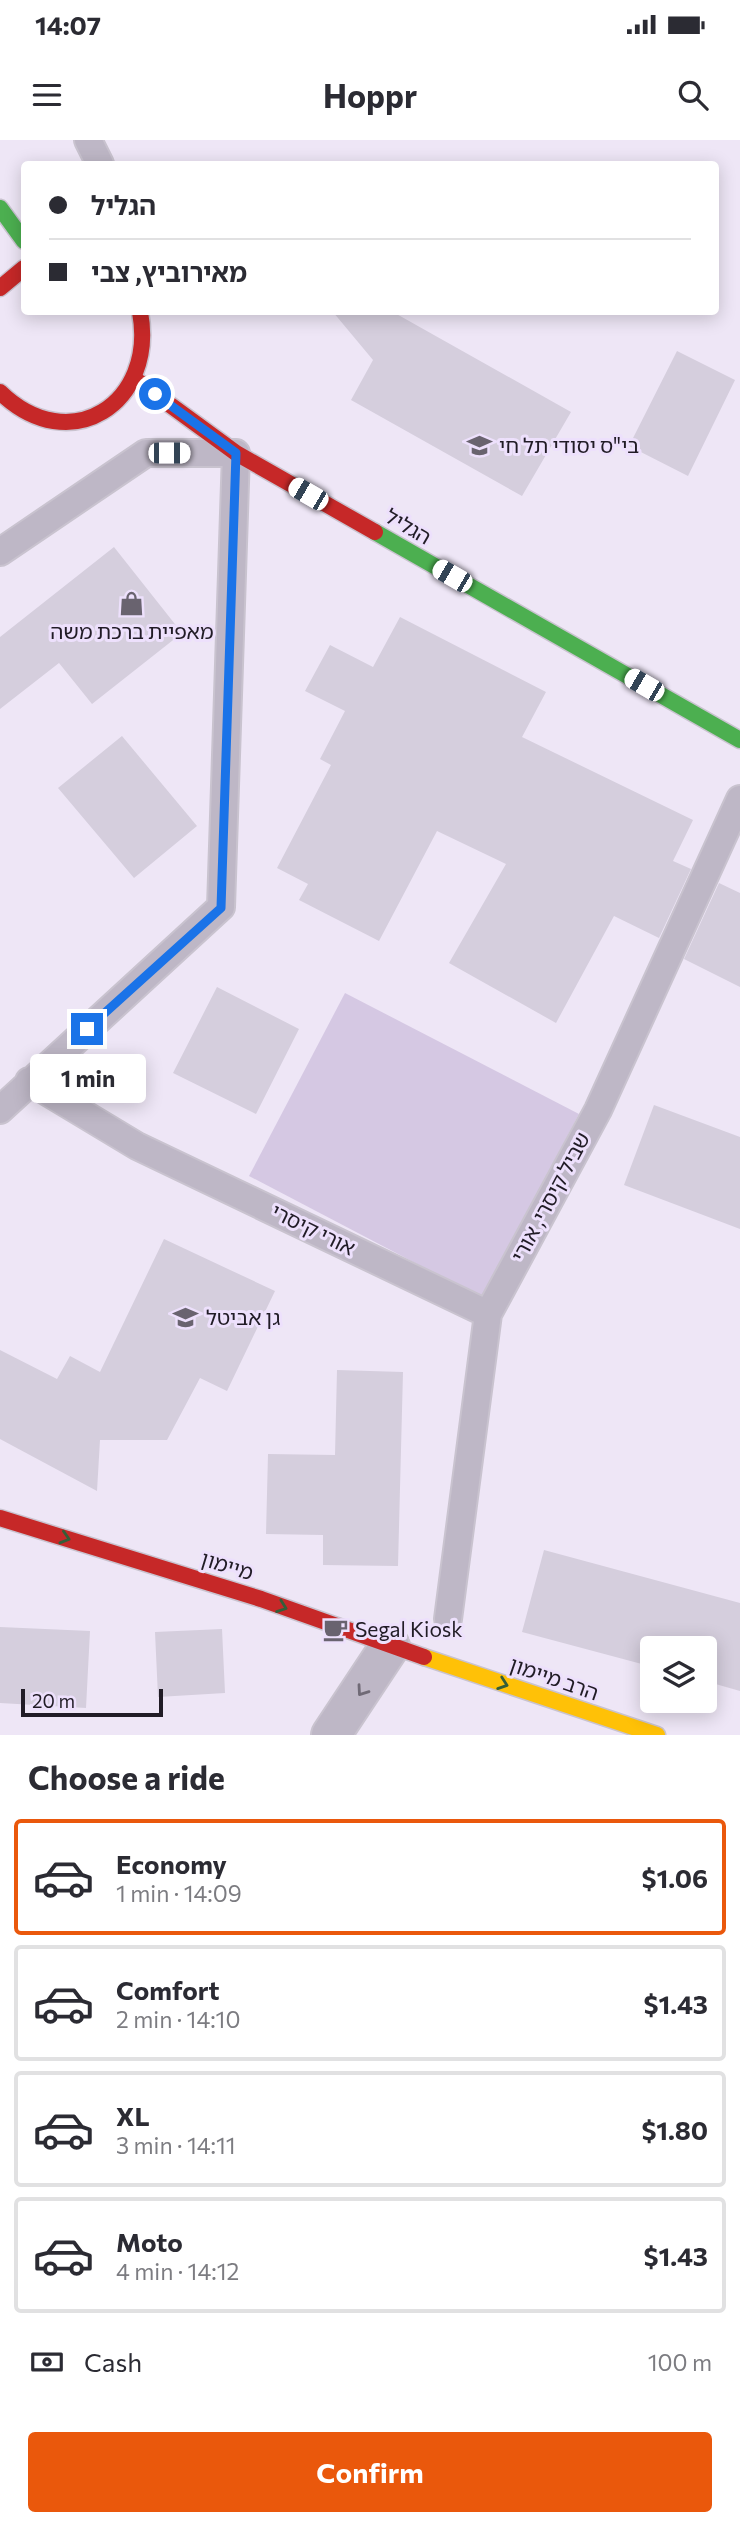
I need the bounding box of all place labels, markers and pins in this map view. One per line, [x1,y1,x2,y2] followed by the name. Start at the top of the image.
[465,432,493,460] school or university icon: בי"ס יסודי תל חי
[499,432,639,457] place label: בי"ס יסודי תל חי
[118,589,146,617] shop icon: מאפיית ברכת משה
[50,618,214,643] place label: מאפיית ברכת משה
[172,1304,200,1332] school or university icon: גן אביטל
[206,1304,281,1329] place label: גן אביטל
[321,1616,349,1644] cafe icon: Segal Kiosk
[355,1616,463,1641] place label: Segal Kiosk

